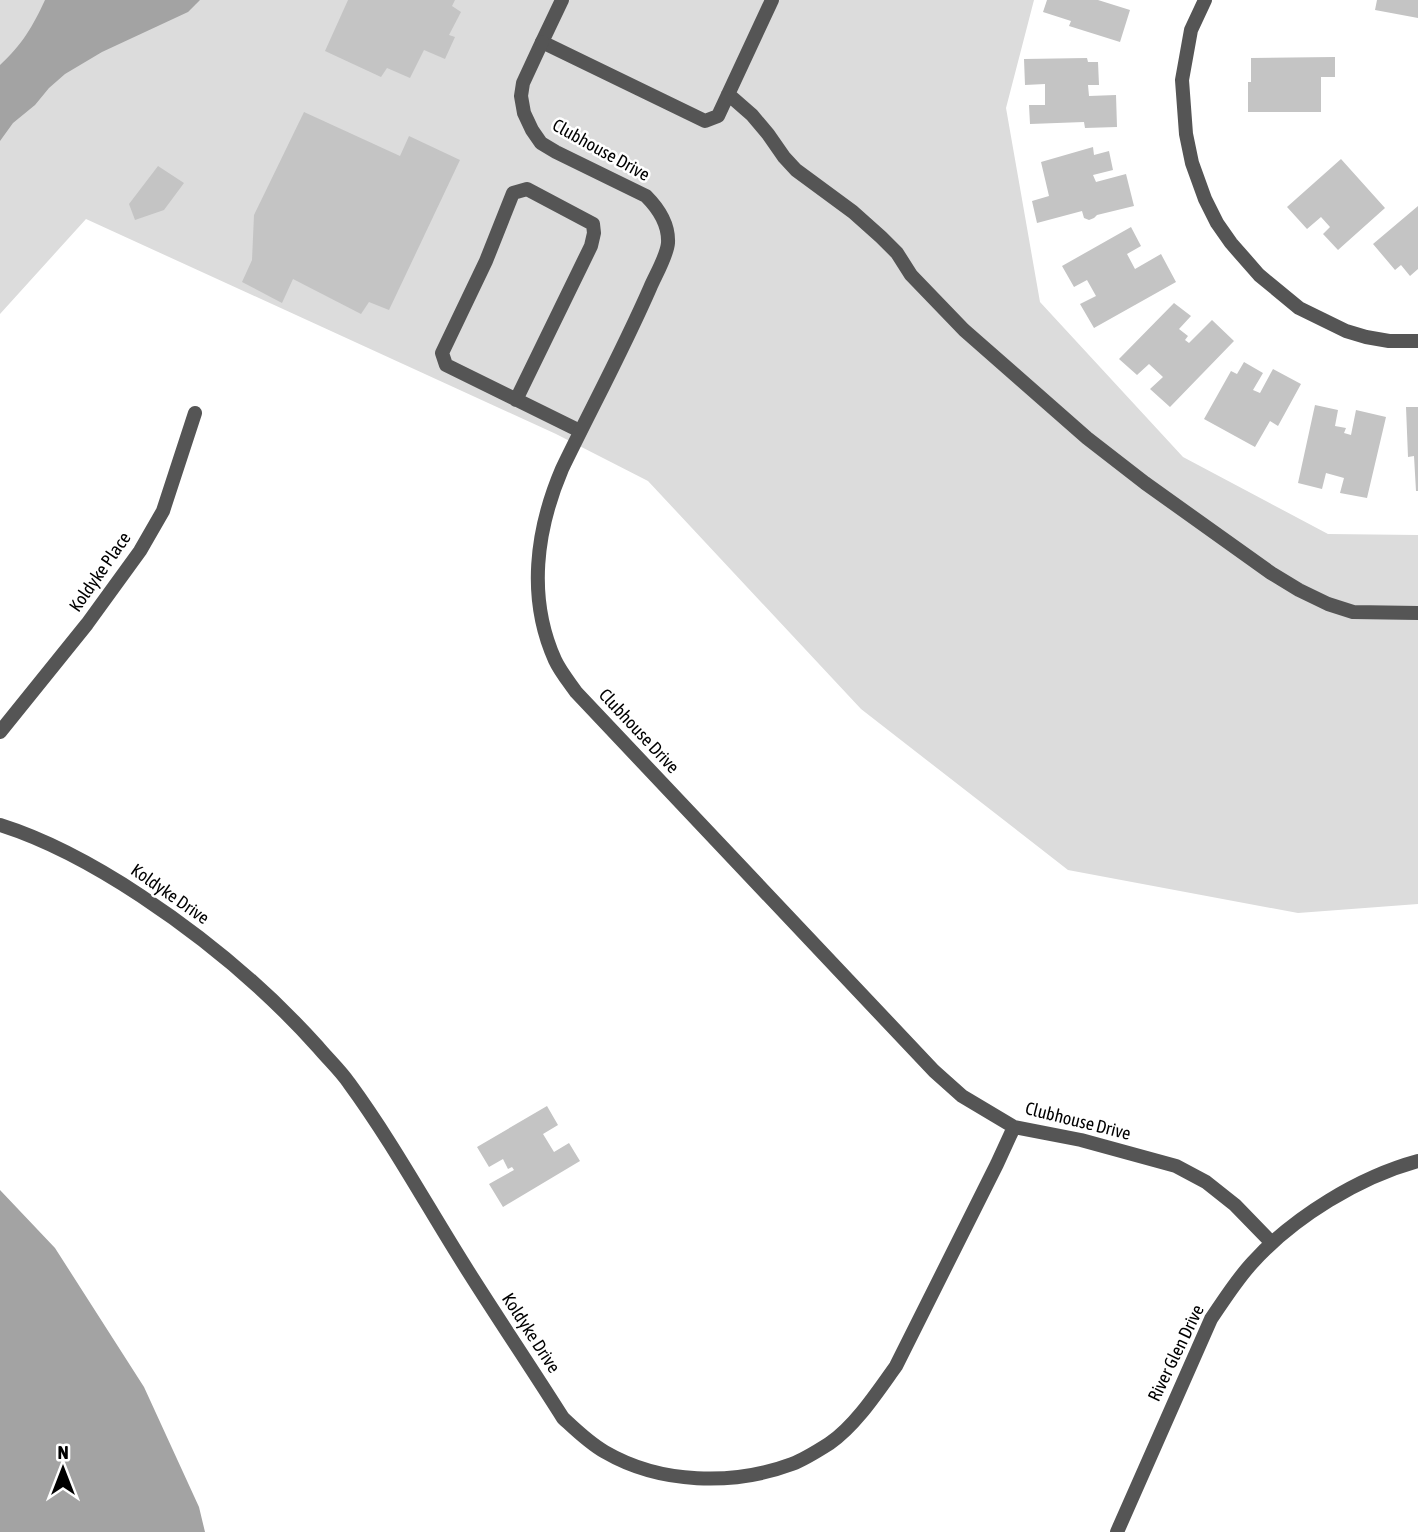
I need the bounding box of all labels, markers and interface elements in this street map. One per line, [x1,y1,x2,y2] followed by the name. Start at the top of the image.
[549,114,654,185] street label: Clubhouse Drive
[64,528,135,616] street label: Koldyke Place
[595,684,684,777] street label: Clubhouse Drive
[127,859,213,928] street label: Koldyke Drive
[1023,1097,1133,1144] street label: Clubhouse Drive
[498,1289,565,1376] street label: Koldyke Drive
[1143,1301,1208,1404] street label: River Glen Drive
[28,1434,98,1504] north arrow
[57,1441,69,1463] text: N

